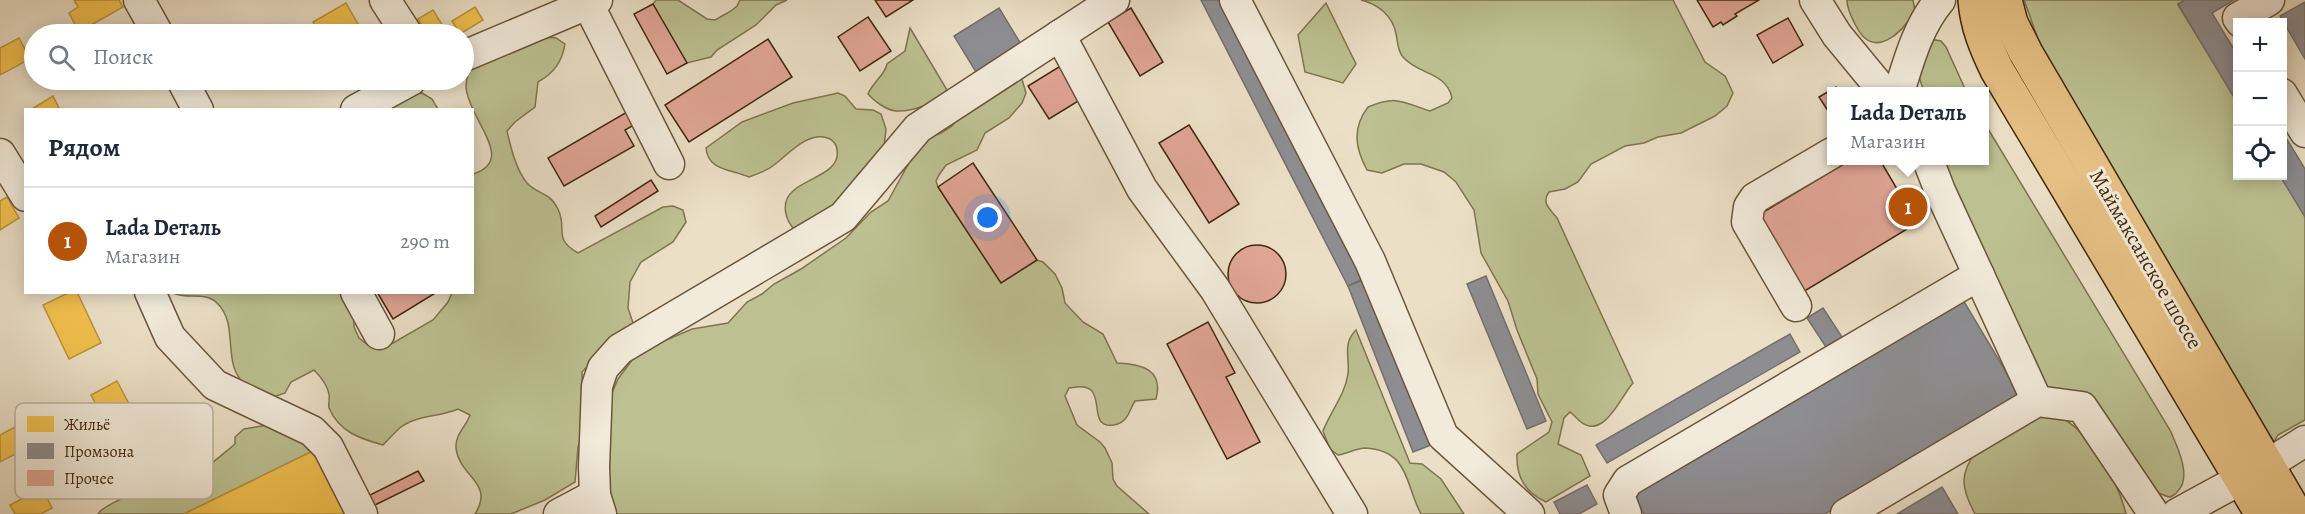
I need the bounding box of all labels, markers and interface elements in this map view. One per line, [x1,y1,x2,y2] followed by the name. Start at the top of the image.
[2233,18,2287,180] map controls
[2233,18,2287,72] button: +
[24,24,474,90] search box
[45,41,78,74] icon: search
[93,42,153,72] text: Поиск
[2233,72,2287,126] button: −
[1827,87,1989,165] popup
[1850,98,1966,128] text: Lada Dеталь
[2233,126,2287,180] button: locate
[1850,128,1926,155] text: Магазин
[48,130,120,165] text: Рядом
[2083,164,2209,354] street label: Маймаксанское шоссе
[1888,184,1928,230] pin: 1
[973,203,1002,232] your location
[105,213,221,243] text: Lada Dеталь
[64,228,71,255] text: 1
[400,228,450,255] text: 290 m
[105,243,180,270] text: Магазин
[15,403,213,499] legend
[64,414,110,436] text: Жильё
[64,441,135,463] text: Промзона
[64,468,114,490] text: Прочее

